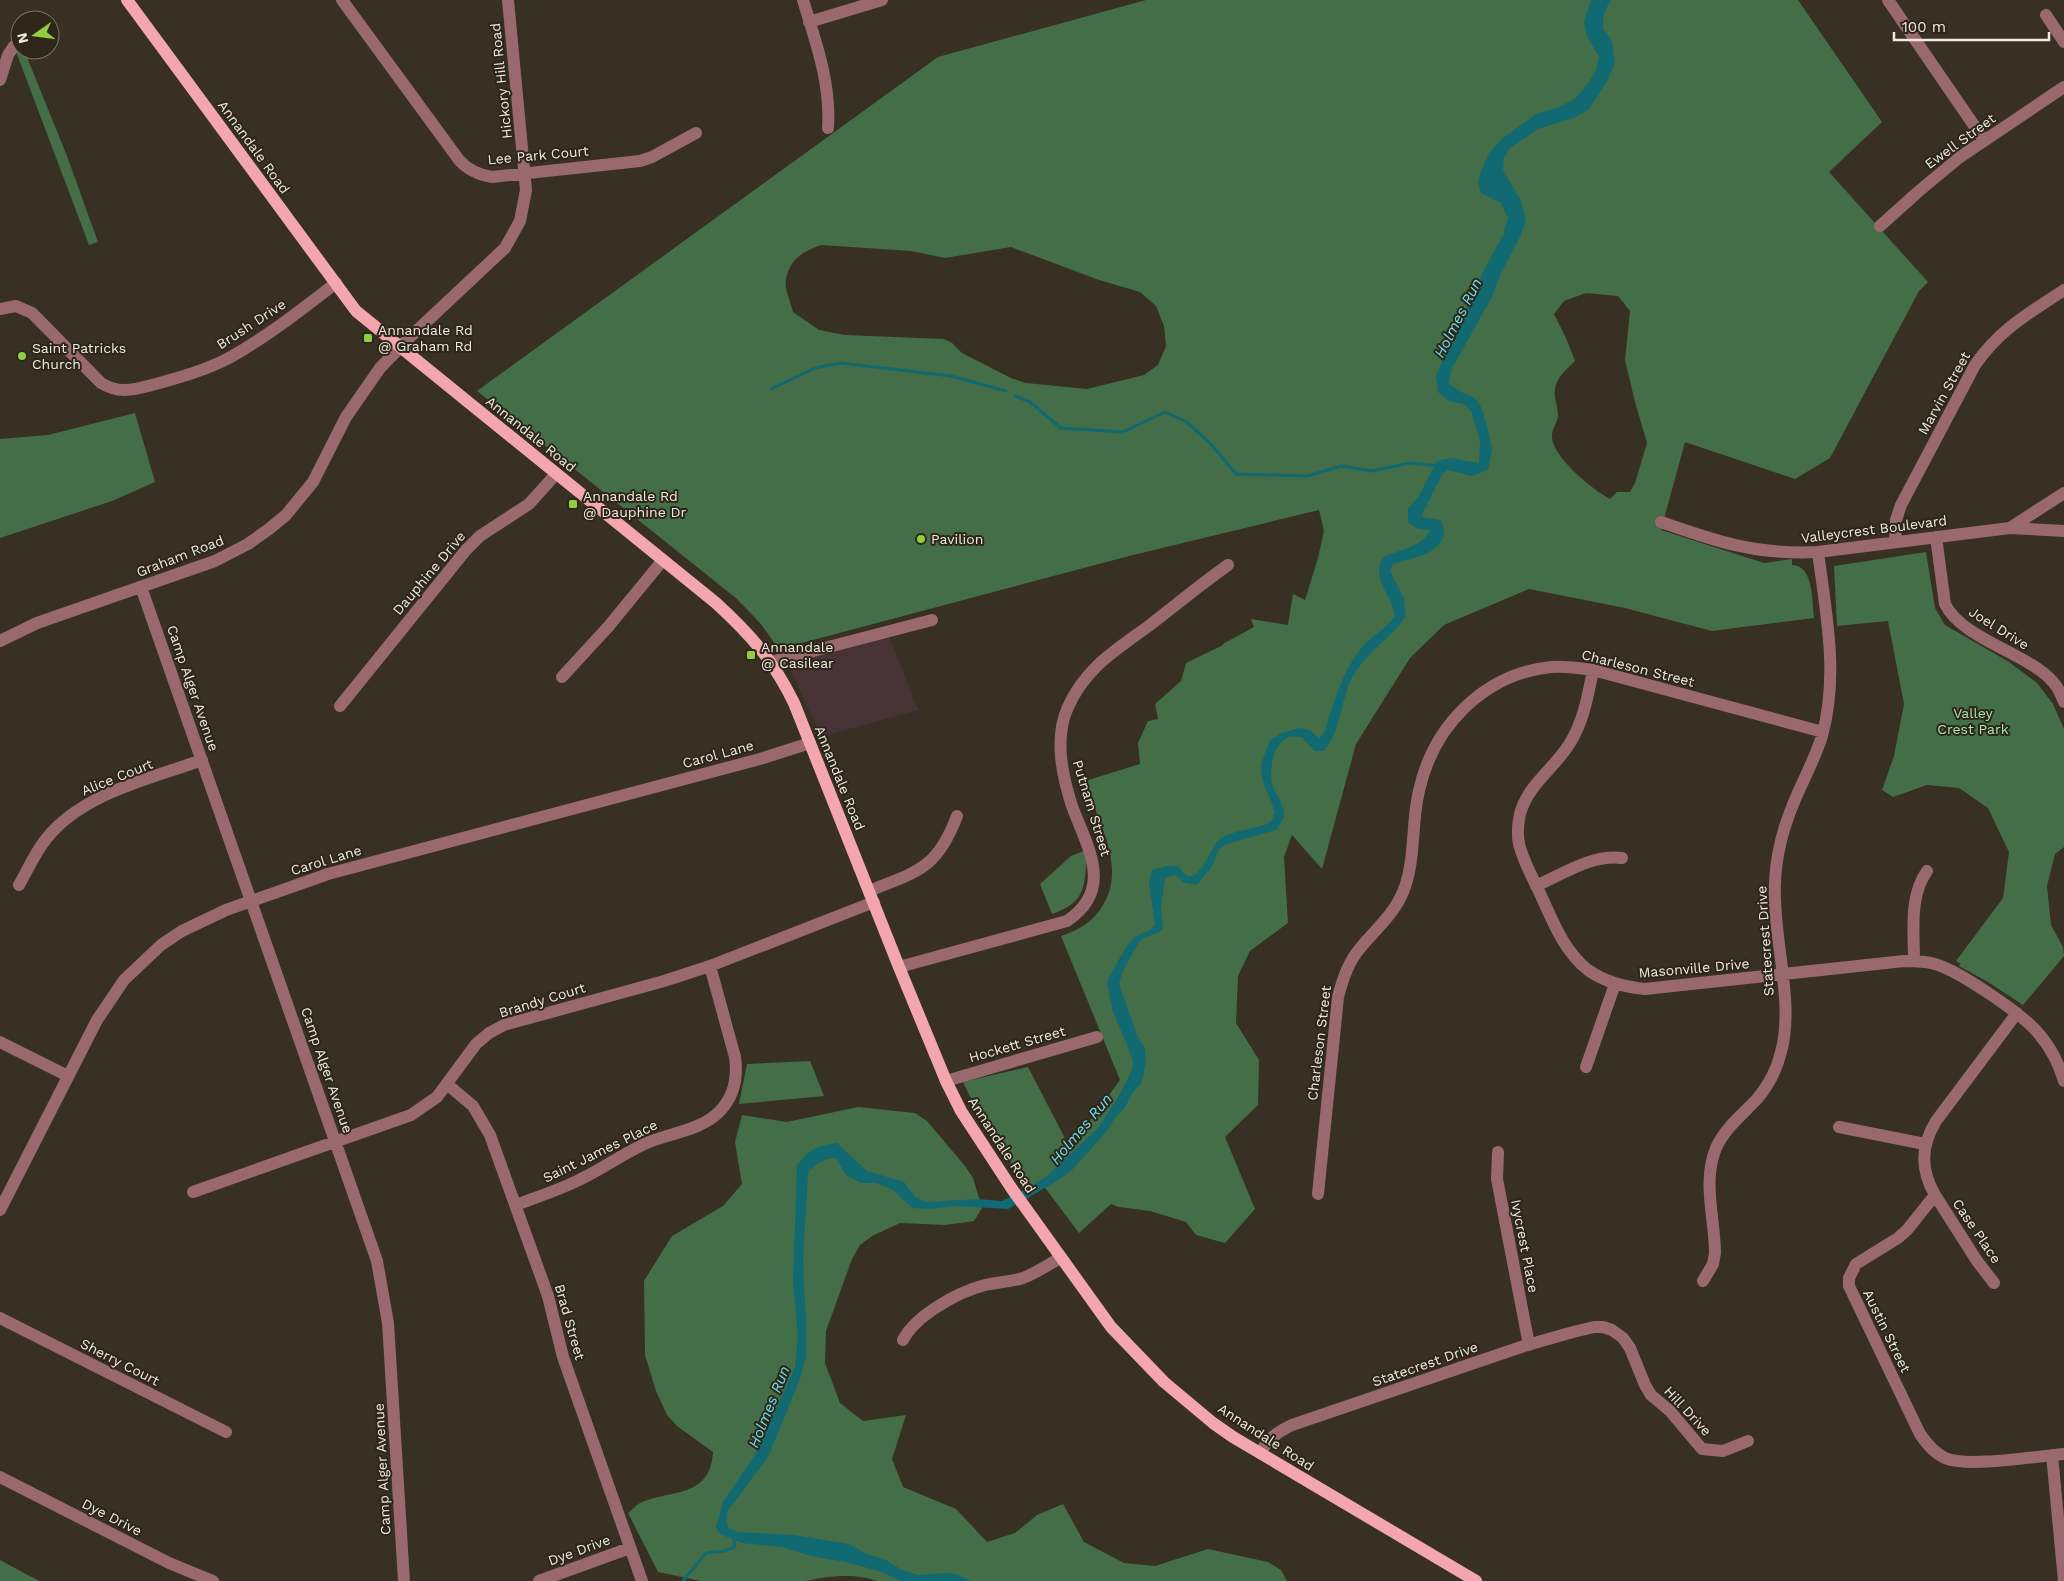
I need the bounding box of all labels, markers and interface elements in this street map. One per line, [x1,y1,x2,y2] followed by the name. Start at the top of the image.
[10,10,60,60] north arrow
[1894,10,2049,42] scale bar
[1902,18,1946,36] text: 100 m
[487,22,515,140] street label: Hickory Hill Road
[13,31,31,45] text: N
[215,97,293,197] street label: Annandale Road
[1922,110,1998,172] street label: Ewell Street
[487,143,589,167] street label: Lee Park Court
[1430,275,1486,361] water label: Holmes Run
[213,296,289,352] street label: Brush Drive
[378,322,473,354] place label: Annandale Rd @ Graham Rd
[362,332,374,344] marker: Annandale Rd @ Graham Rd
[32,340,126,372] place label: Saint Patricks Church
[1915,349,1973,437] street label: Marvin Street
[16,350,28,362] marker: Saint Patricks Church
[483,393,579,475] street label: Annandale Road
[583,488,687,520] place label: Annandale Rd @ Dauphine Dr
[567,498,579,510] marker: Annandale Rd @ Dauphine Dr
[1800,512,1948,546] street label: Valleycrest Boulevard
[389,528,469,618] street label: Dauphine Drive
[931,531,983,547] place label: Pavilion
[134,532,226,580] street label: Graham Road
[915,533,927,545] marker: Pavilion
[1966,603,2032,653] street label: Joel Drive
[164,623,222,753] street label: Camp Alger Avenue
[761,639,834,671] place label: Annandale @ Casilear
[1580,646,1696,690] street label: Charleson Street
[745,649,757,661] marker: Annandale @ Casilear
[1937,705,2009,737] park label: Valley Crest Park
[812,723,868,833] street label: Annandale Road
[681,737,755,771] street label: Carol Lane
[79,755,155,799] street label: Alice Court
[1070,758,1114,858] street label: Putnam Street
[289,842,363,878] street label: Carol Lane
[1753,885,1777,997] street label: Statecrest Drive
[1638,955,1750,981] street label: Masonville Drive
[497,979,587,1021] street label: Brandy Court
[1304,985,1334,1101] street label: Charleson Street
[298,1005,356,1135] street label: Camp Alger Avenue
[967,1023,1067,1065] street label: Hockett Street
[1046,1090,1116,1168] water label: Holmes Run
[965,1094,1039,1196] street label: Annandale Road
[540,1116,660,1186] street label: Saint James Place
[1950,1196,2004,1266] street label: Case Place
[1508,1198,1542,1294] street label: Ivycrest Place
[552,1282,589,1362] street label: Brad Street
[1860,1287,1914,1375] street label: Austin Street
[78,1335,162,1389] street label: Sherry Court
[1370,1338,1480,1390] street label: Statecrest Drive
[744,1363,794,1451] water label: Holmes Run
[1661,1383,1715,1439] street label: Hill Drive
[1215,1400,1317,1474] street label: Annandale Road
[371,1403,393,1535] street label: Camp Alger Avenue
[79,1495,145,1539] street label: Dye Drive
[546,1531,612,1569] street label: Dye Drive

